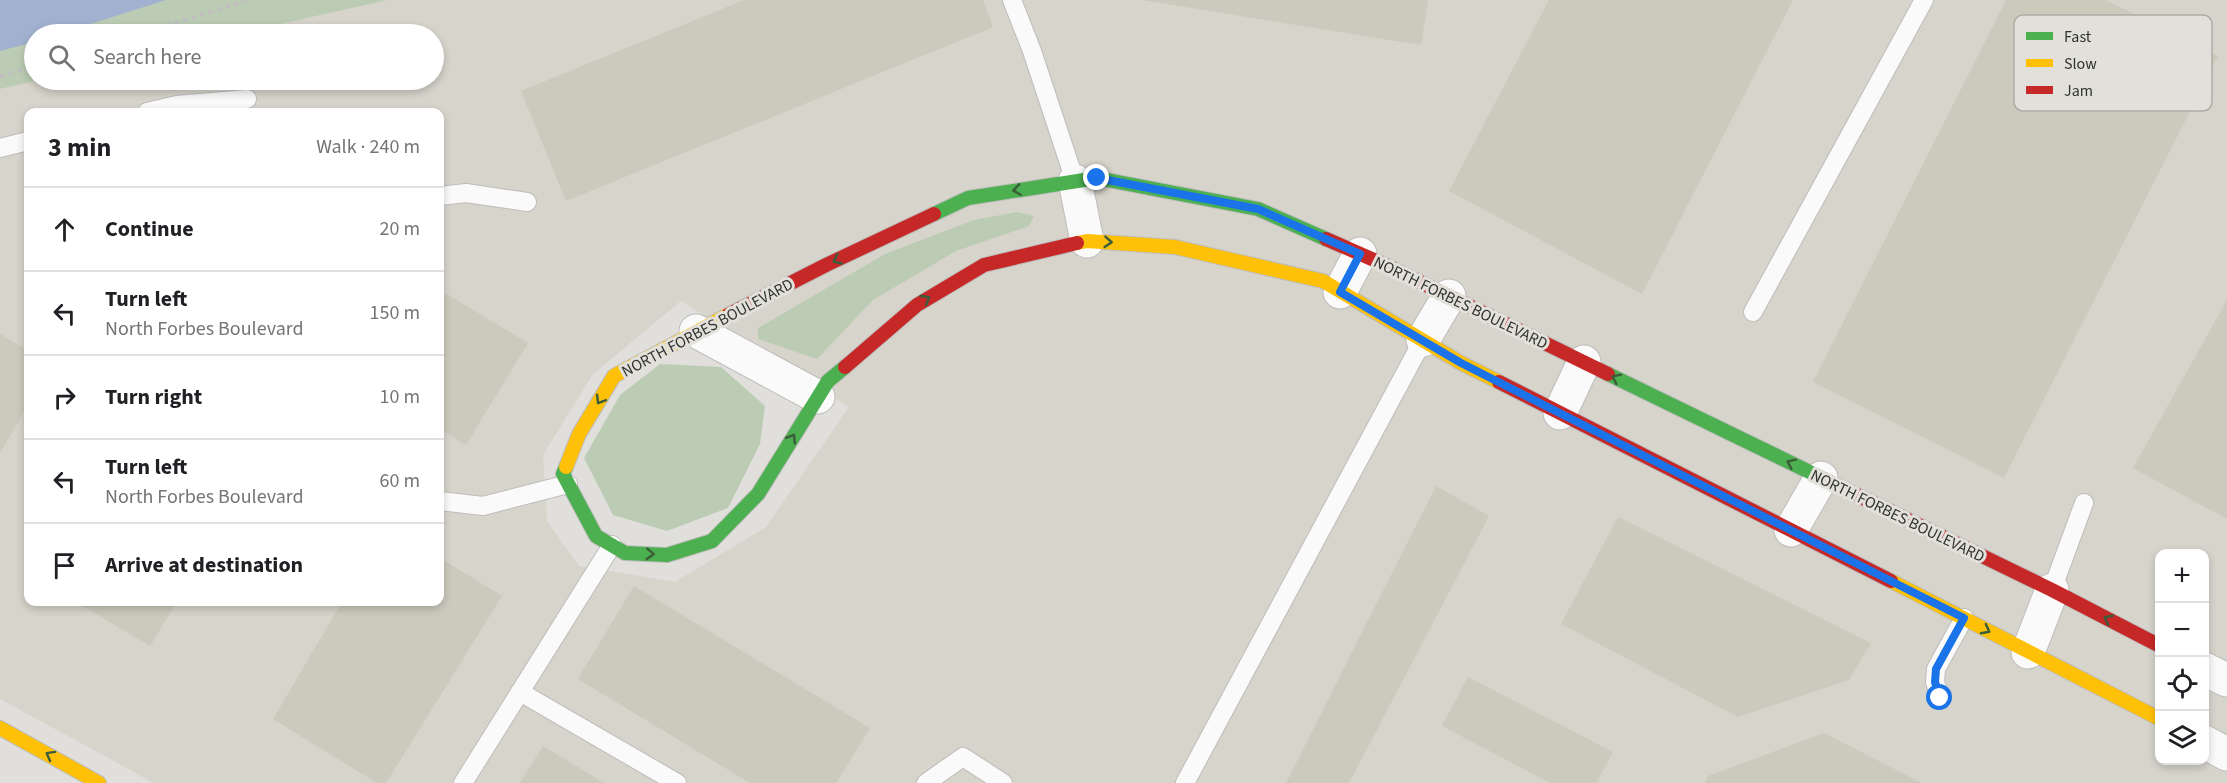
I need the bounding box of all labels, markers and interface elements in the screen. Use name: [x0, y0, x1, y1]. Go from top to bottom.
legend: [2014, 15, 2212, 111]
search box: [24, 24, 444, 90]
text: Fast: [2064, 26, 2092, 48]
icon: search: [45, 41, 78, 74]
text: Search here: [93, 41, 201, 73]
text: Slow: [2064, 53, 2097, 75]
text: Jam: [2064, 80, 2093, 102]
text: 3 min: [48, 129, 111, 166]
text: Walk · 240 m: [316, 133, 420, 161]
route end: [1083, 164, 1109, 190]
one-way arrow: [1013, 184, 1022, 196]
icon: ahead: [48, 213, 81, 246]
text: Continue: [105, 213, 194, 245]
text: 20 m: [380, 215, 420, 243]
one-way arrow: [1104, 236, 1113, 249]
street label: NORTH FORBES BOULEVARD: [1370, 251, 1552, 355]
one-way arrow: [832, 252, 843, 264]
street label: NORTH FORBES BOULEVARD: [618, 273, 797, 383]
text: Turn left: [105, 283, 187, 315]
one-way arrow: [920, 295, 930, 307]
icon: left: [48, 297, 81, 330]
text: 150 m: [370, 299, 420, 327]
text: North Forbes Boulevard: [105, 315, 304, 343]
one-way arrow: [1612, 373, 1623, 385]
icon: right: [48, 381, 81, 414]
text: Turn right: [105, 381, 202, 413]
text: 10 m: [380, 383, 420, 411]
one-way arrow: [595, 394, 607, 404]
one-way arrow: [785, 434, 797, 444]
text: Turn left: [105, 451, 187, 483]
one-way arrow: [1787, 459, 1798, 471]
street label: NORTH FORBES BOULEVARD: [1807, 464, 1989, 568]
icon: left: [48, 465, 81, 498]
text: 60 m: [380, 467, 420, 495]
text: North Forbes Boulevard: [105, 483, 304, 511]
one-way arrow: [646, 547, 655, 560]
icon: arrive: [48, 549, 81, 582]
text: Arrive at destination: [105, 549, 303, 581]
map controls: [2155, 549, 2209, 765]
button: +: [2155, 549, 2209, 603]
button: −: [2155, 603, 2209, 657]
one-way arrow: [2103, 615, 2114, 626]
one-way arrow: [1980, 623, 1991, 634]
button: locate: [2155, 657, 2209, 711]
route start: [1926, 684, 1952, 710]
button: layers: [2155, 711, 2209, 765]
one-way arrow: [45, 751, 56, 762]

